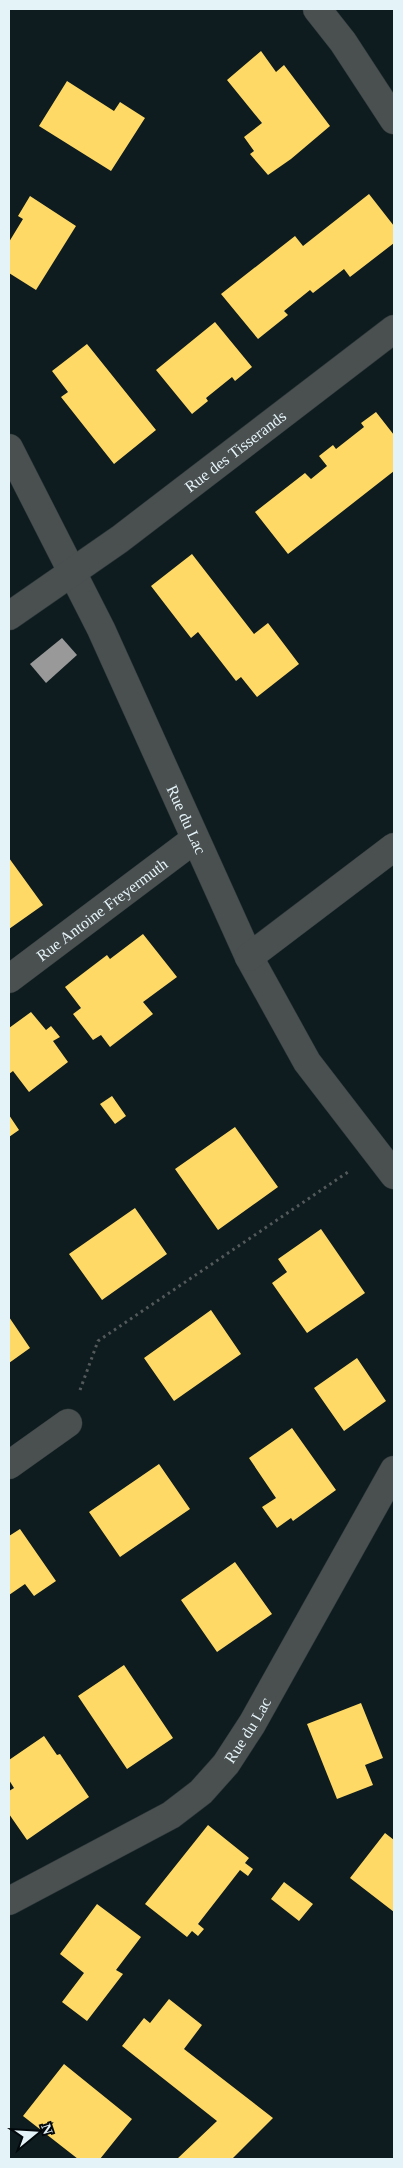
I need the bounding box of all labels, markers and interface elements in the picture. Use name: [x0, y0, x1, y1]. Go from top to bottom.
street label: Rue des Tisserands: [181, 407, 289, 495]
street label: Rue du Lac: [164, 782, 210, 857]
street label: Rue Antoine Freyermuth: [33, 855, 170, 964]
street label: Rue du Lac: [221, 1694, 274, 1766]
north arrow: [10, 2108, 60, 2158]
text: N: [38, 2122, 56, 2136]

